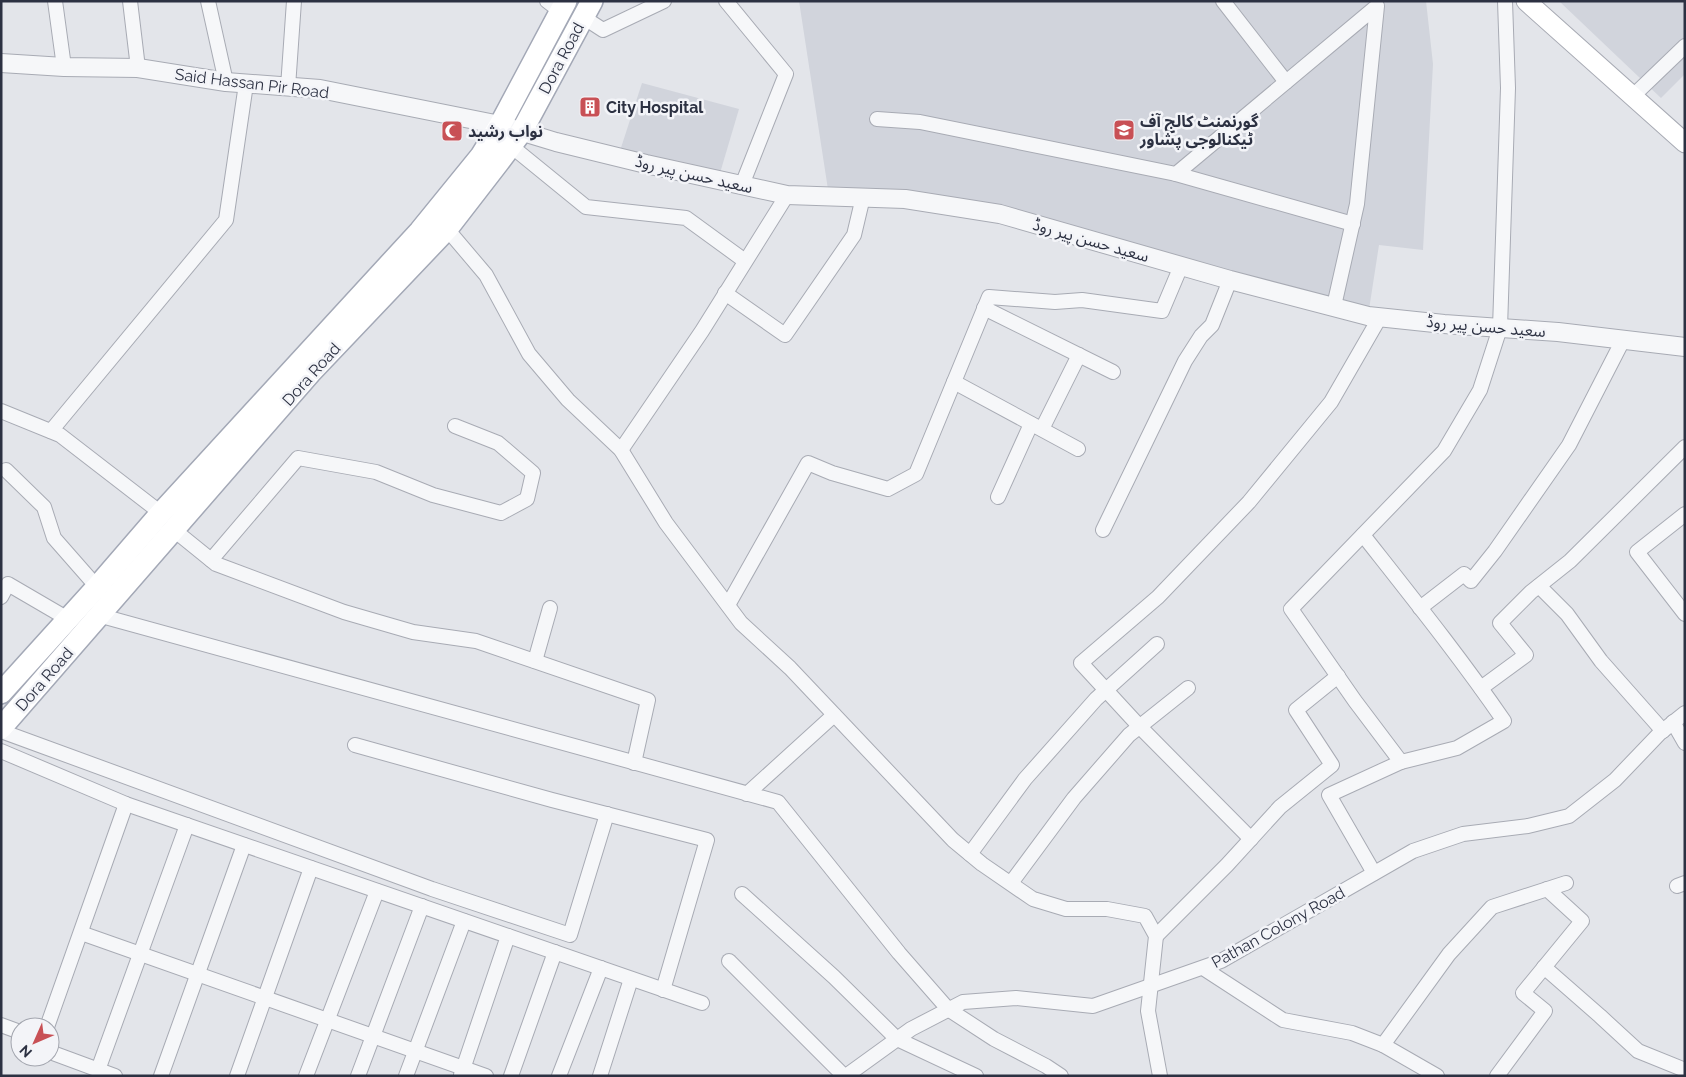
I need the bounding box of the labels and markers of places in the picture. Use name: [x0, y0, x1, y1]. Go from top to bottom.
building icon: City Hospital: [578, 95, 602, 119]
place label: City Hospital: [606, 98, 704, 117]
place label: گورنمنٹ کالج آف ٹیکنالوجی پشاور: [1139, 112, 1259, 150]
school or university icon: گورنمنٹ کالج آف ٹیکنالوجی پشاور: [1112, 118, 1136, 142]
mosque icon: نواب رشید: [440, 119, 464, 143]
place label: نواب رشید: [468, 122, 543, 141]

